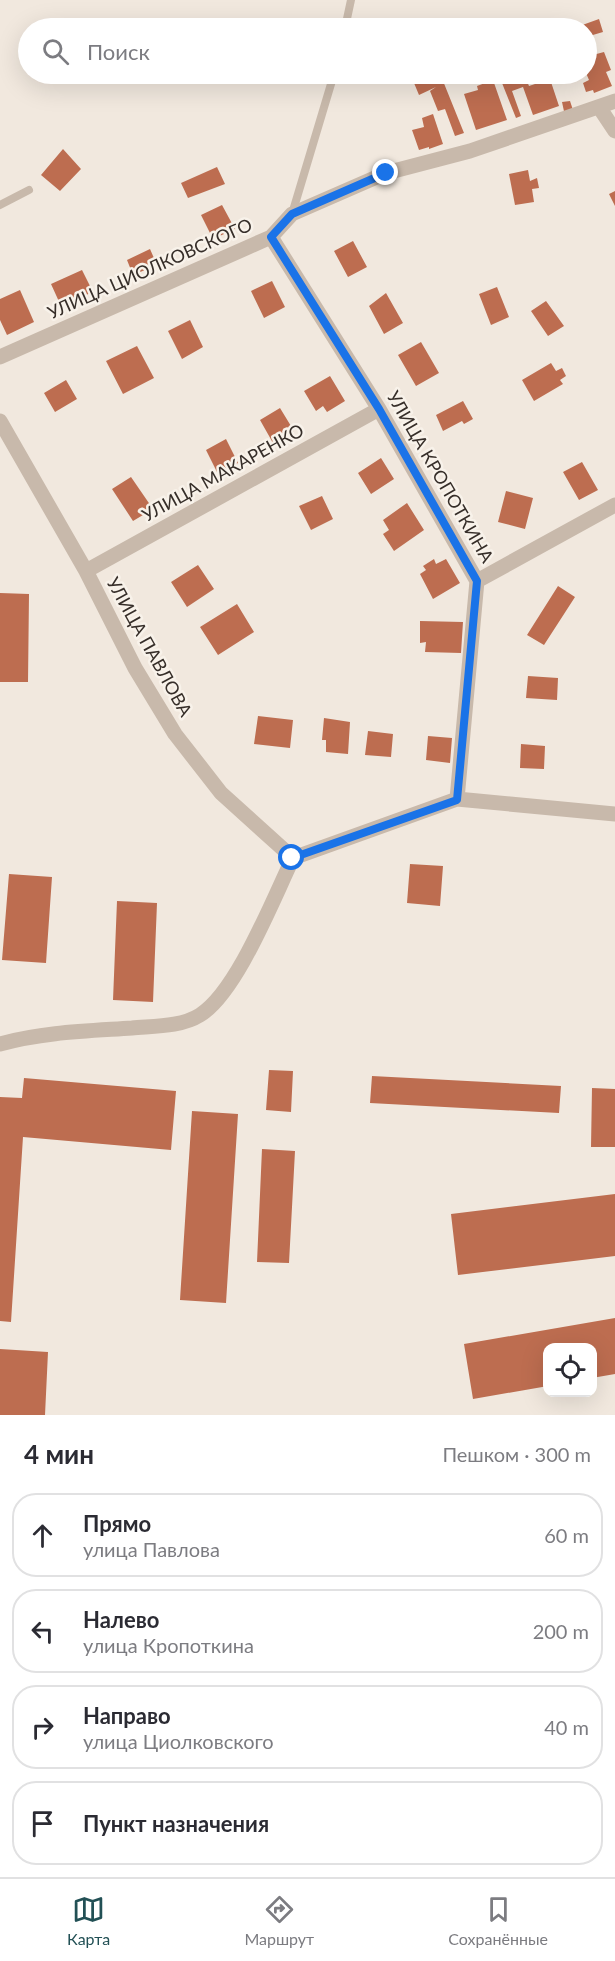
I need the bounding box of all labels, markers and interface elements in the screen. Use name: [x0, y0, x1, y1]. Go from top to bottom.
search box: [18, 18, 597, 84]
icon: search: [39, 35, 72, 68]
text: Поиск: [87, 38, 150, 65]
route end: [372, 159, 398, 185]
street label: УЛИЦА ЦИОЛКОВСКОГО: [44, 213, 255, 323]
street label: УЛИЦА КРОПОТКИНА: [383, 387, 499, 567]
street label: УЛИЦА МАКАРЕНКО: [138, 418, 307, 526]
street label: УЛИЦА ПАВЛОВА: [102, 573, 198, 721]
route start: [278, 844, 304, 870]
map controls: [543, 1343, 597, 1397]
button: locate: [543, 1343, 597, 1397]
text: 4 мин: [24, 1438, 94, 1470]
text: Пешком · 300 m: [442, 1442, 591, 1466]
text: Прямо: [83, 1510, 151, 1537]
icon: ahead: [26, 1519, 59, 1552]
text: 60 m: [544, 1523, 589, 1547]
text: улица Павлова: [83, 1537, 220, 1561]
text: Налево: [83, 1606, 159, 1633]
icon: left: [26, 1615, 59, 1648]
text: 200 m: [533, 1619, 589, 1643]
text: улица Кропоткина: [83, 1633, 254, 1657]
text: Направо: [83, 1702, 171, 1729]
icon: right: [26, 1711, 59, 1744]
text: 40 m: [544, 1715, 589, 1739]
text: улица Циолковского: [83, 1729, 274, 1753]
icon: arrive: [26, 1807, 59, 1840]
text: Пункт назначения: [83, 1810, 269, 1837]
tab: Карта: [67, 1893, 110, 1948]
tab: Маршрут: [244, 1893, 314, 1948]
tab: Сохранённые: [448, 1893, 548, 1948]

